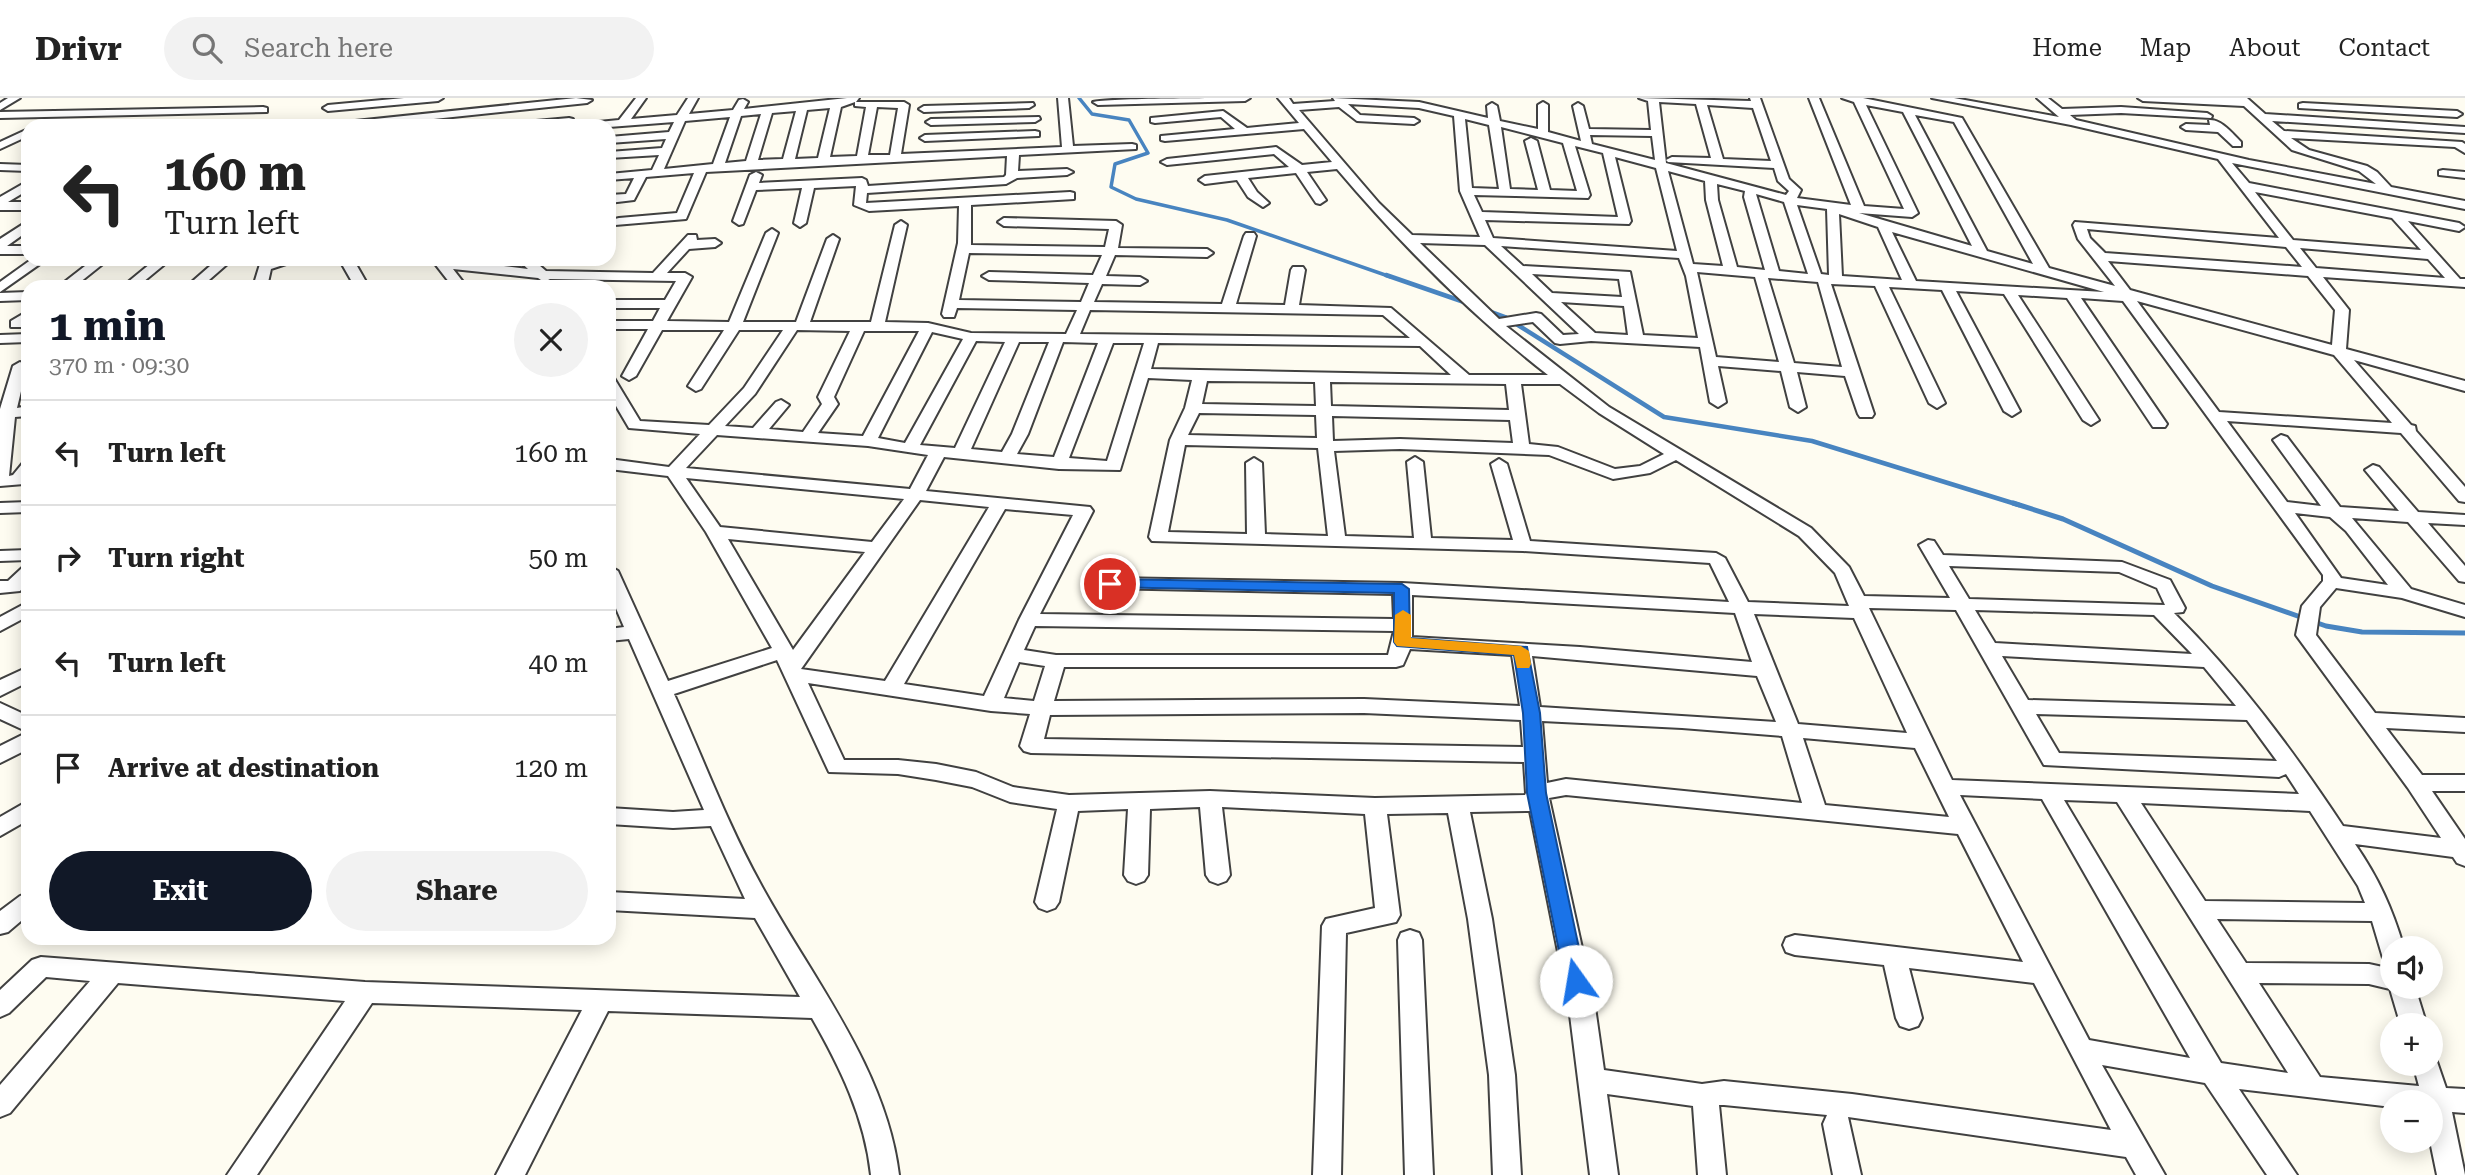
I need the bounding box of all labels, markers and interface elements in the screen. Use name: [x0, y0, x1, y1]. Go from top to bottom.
search box: [164, 17, 654, 80]
text: Drivr: [35, 29, 122, 68]
icon: search: [188, 29, 226, 67]
text: Search here: [244, 33, 393, 63]
text: Home: [2032, 34, 2102, 62]
text: Map: [2140, 34, 2191, 62]
text: About: [2229, 34, 2300, 62]
text: Contact: [2338, 34, 2430, 62]
text: 160 m: [164, 145, 306, 202]
icon: left: [49, 147, 140, 238]
text: Turn left: [164, 204, 299, 242]
text: 1 min: [49, 301, 166, 350]
button: close: [514, 303, 588, 377]
text: 370 m · 09:30: [49, 352, 189, 379]
icon: left: [49, 434, 87, 472]
text: Turn left: [108, 438, 226, 468]
text: 160 m: [514, 438, 588, 468]
icon: right: [49, 539, 87, 577]
text: Turn right: [108, 543, 244, 573]
text: 50 m: [529, 543, 588, 573]
pin: [1080, 554, 1140, 614]
icon: arrive: [1091, 565, 1129, 603]
icon: left: [49, 644, 87, 682]
text: Turn left: [108, 648, 226, 678]
text: 40 m: [529, 648, 588, 678]
icon: arrive: [49, 749, 87, 787]
text: Arrive at destination: [108, 753, 379, 783]
text: 120 m: [514, 753, 588, 783]
button: Exit: [49, 851, 312, 931]
button: Share: [326, 851, 588, 931]
map controls: [2380, 936, 2443, 1153]
button: sound: [2380, 936, 2443, 999]
position arrow: [1539, 944, 1613, 1018]
button: +: [2380, 1013, 2443, 1076]
button: −: [2380, 1090, 2443, 1153]

